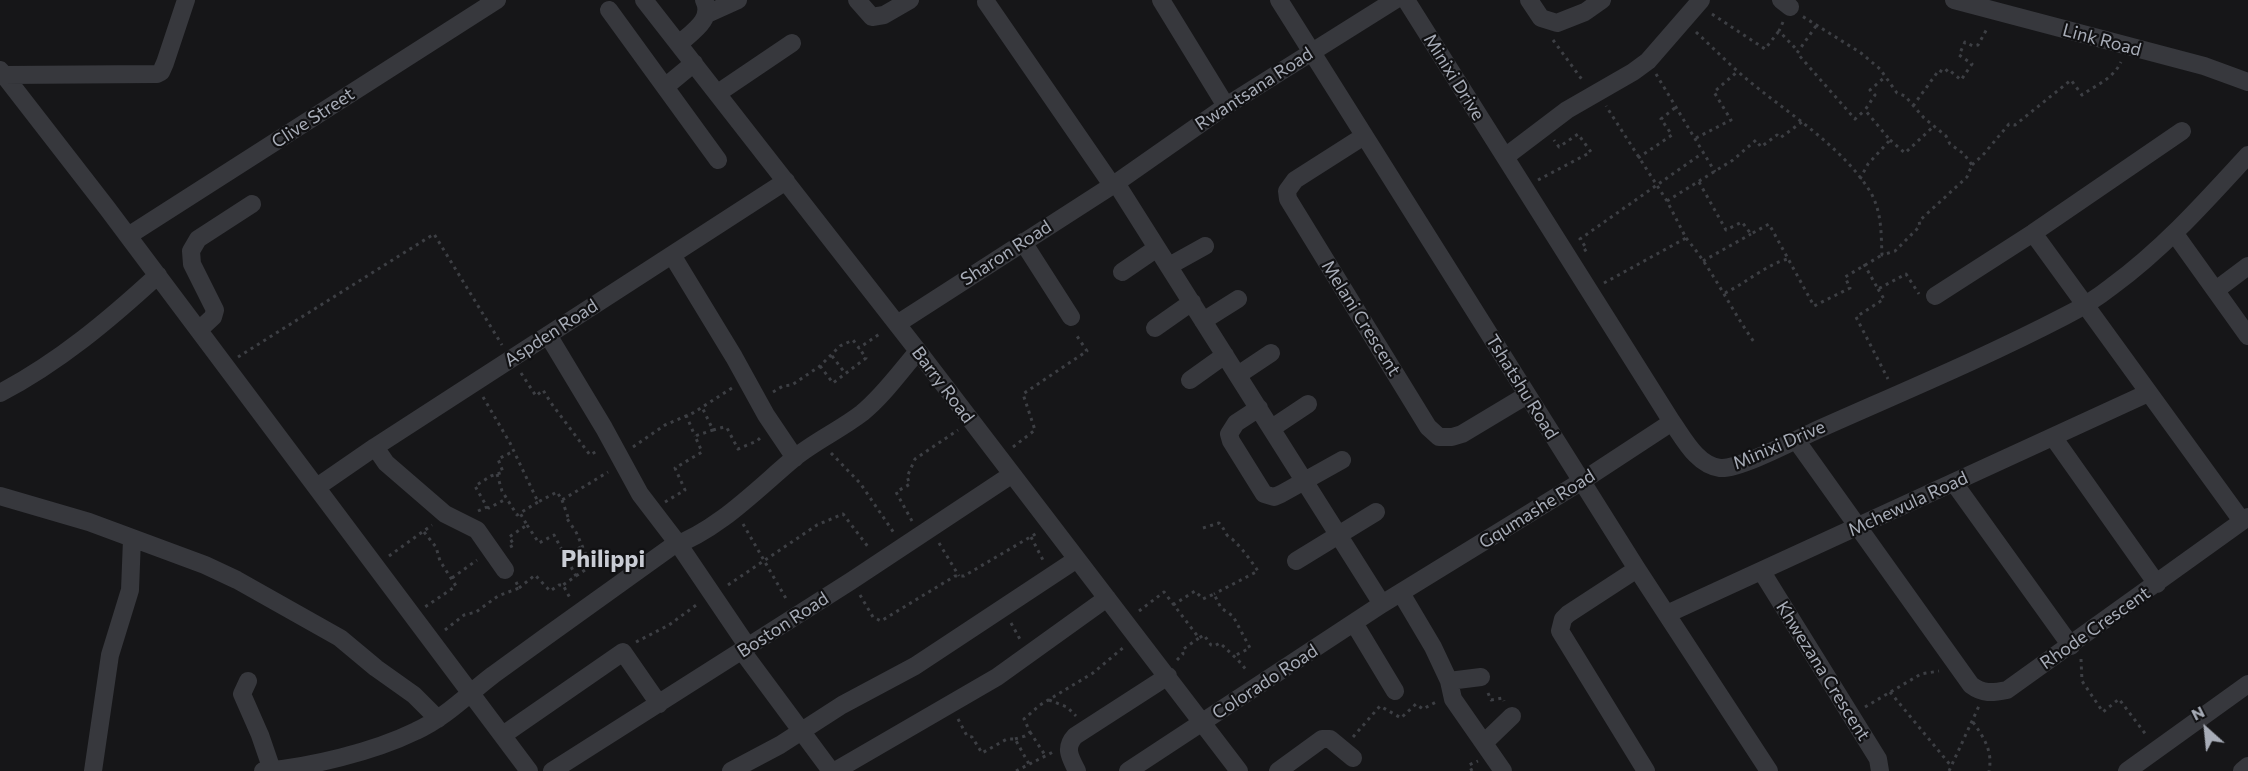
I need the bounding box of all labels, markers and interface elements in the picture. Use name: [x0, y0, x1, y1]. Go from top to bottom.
street label: Link Road: [2060, 19, 2144, 61]
street label: Minixi Drive: [1419, 30, 1489, 124]
street label: Rwantsana Road: [1191, 43, 1317, 135]
street label: Clive Street: [268, 83, 358, 153]
street label: Sharon Road: [957, 216, 1055, 290]
street label: Melani Crescent: [1317, 256, 1405, 380]
street label: Aspden Road: [500, 295, 602, 371]
street label: Tshatshu Road: [1481, 331, 1563, 443]
street label: Barry Road: [907, 342, 979, 428]
street label: Minixi Drive: [1730, 416, 1828, 474]
street label: Gqumashe Road: [1475, 465, 1599, 553]
street label: Mchewula Road: [1845, 467, 1971, 541]
district label: Philippi: [561, 545, 645, 573]
street label: Rhode Crescent: [2036, 582, 2154, 674]
street label: Boston Road: [733, 588, 833, 662]
street label: Khwezana Crescent: [1771, 597, 1875, 745]
street label: Colorado Road: [1208, 640, 1322, 724]
north arrow: [2176, 699, 2236, 759]
text: N: [2188, 701, 2207, 724]

